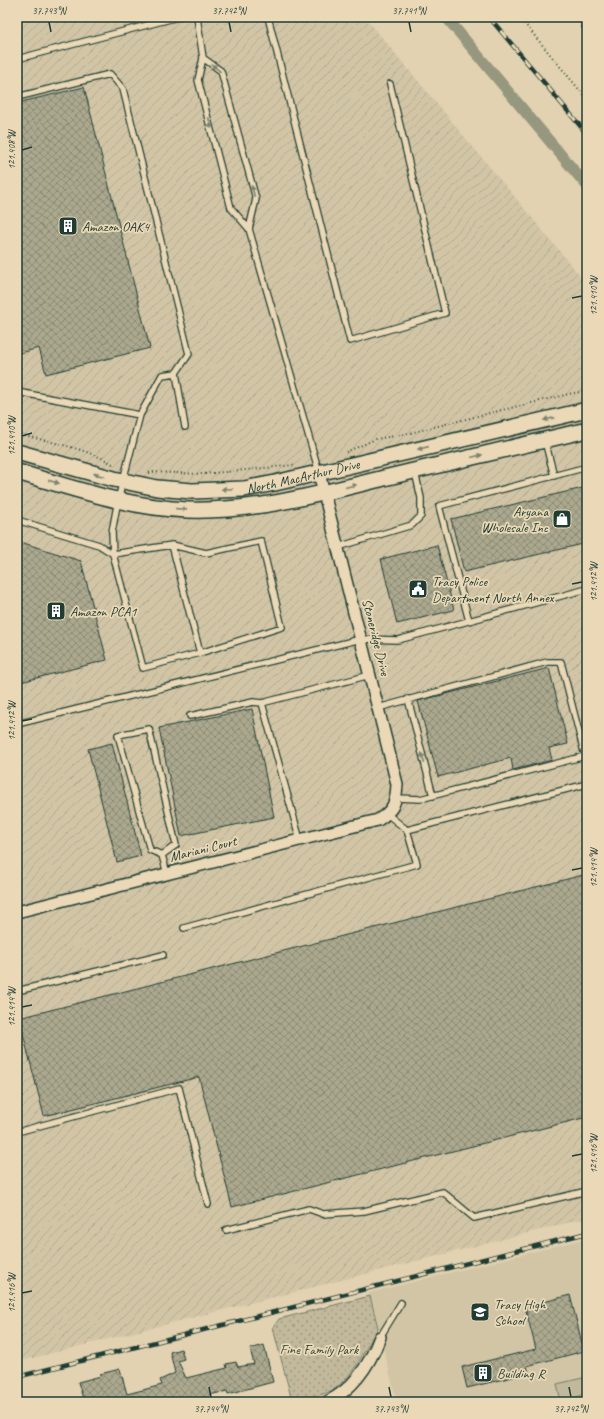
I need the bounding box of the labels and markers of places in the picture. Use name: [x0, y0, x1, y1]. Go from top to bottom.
building icon: Amazon OAK4: [57, 215, 79, 237]
place label: Amazon OAK4: [82, 218, 151, 235]
place label: Aryana Wholesale Inc: [481, 503, 549, 536]
shop icon: Aryana Wholesale Inc: [551, 508, 573, 530]
place label: Tracy Police Department North Annex: [432, 573, 555, 606]
public building icon: Tracy Police Department North Annex: [407, 578, 429, 600]
building icon: Amazon PCA1: [45, 600, 67, 622]
place label: Amazon PCA1: [70, 603, 137, 620]
place label: Tracy High School: [494, 1296, 546, 1329]
school or university icon: Tracy High School: [469, 1301, 491, 1323]
building icon: Building R: [472, 1362, 494, 1384]
place label: Building R: [497, 1365, 546, 1382]

